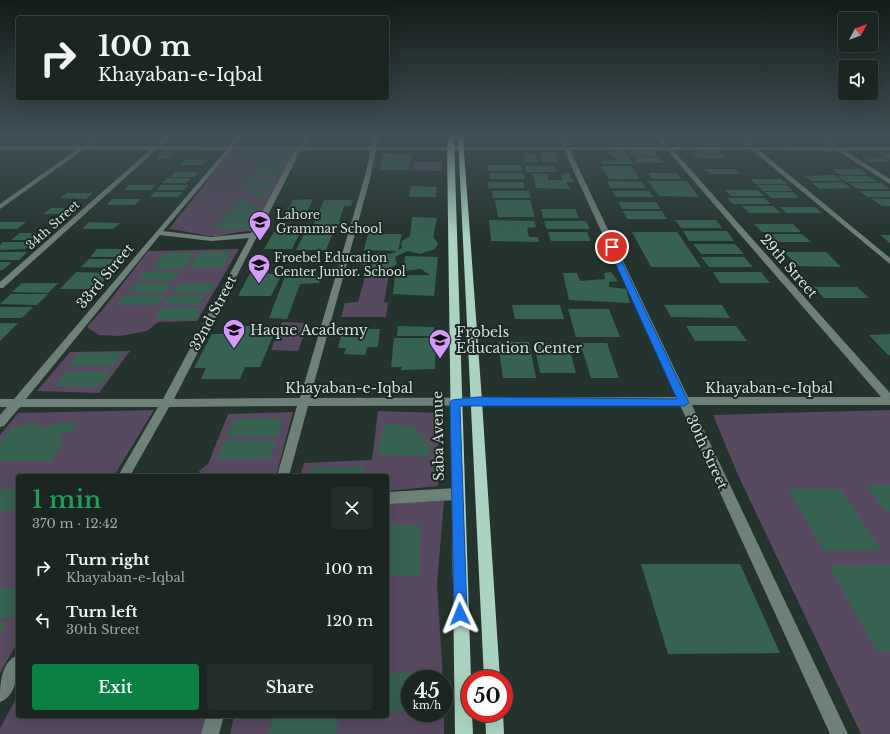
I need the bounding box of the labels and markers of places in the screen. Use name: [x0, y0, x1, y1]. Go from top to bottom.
place label: Lahore Grammar School: [276, 207, 382, 236]
school or university icon: Lahore Grammar School: [247, 209, 273, 242]
pin: [595, 230, 629, 264]
place label: Froebel Education Center Junior. School: [274, 250, 406, 279]
school or university icon: Froebel Education Center Junior. School: [246, 252, 272, 285]
school or university icon: Haque Academy: [221, 317, 247, 350]
place label: Haque Academy: [250, 321, 368, 339]
place label: Frobels Education Center: [456, 323, 582, 357]
school or university icon: Frobels Education Center: [427, 327, 453, 360]

